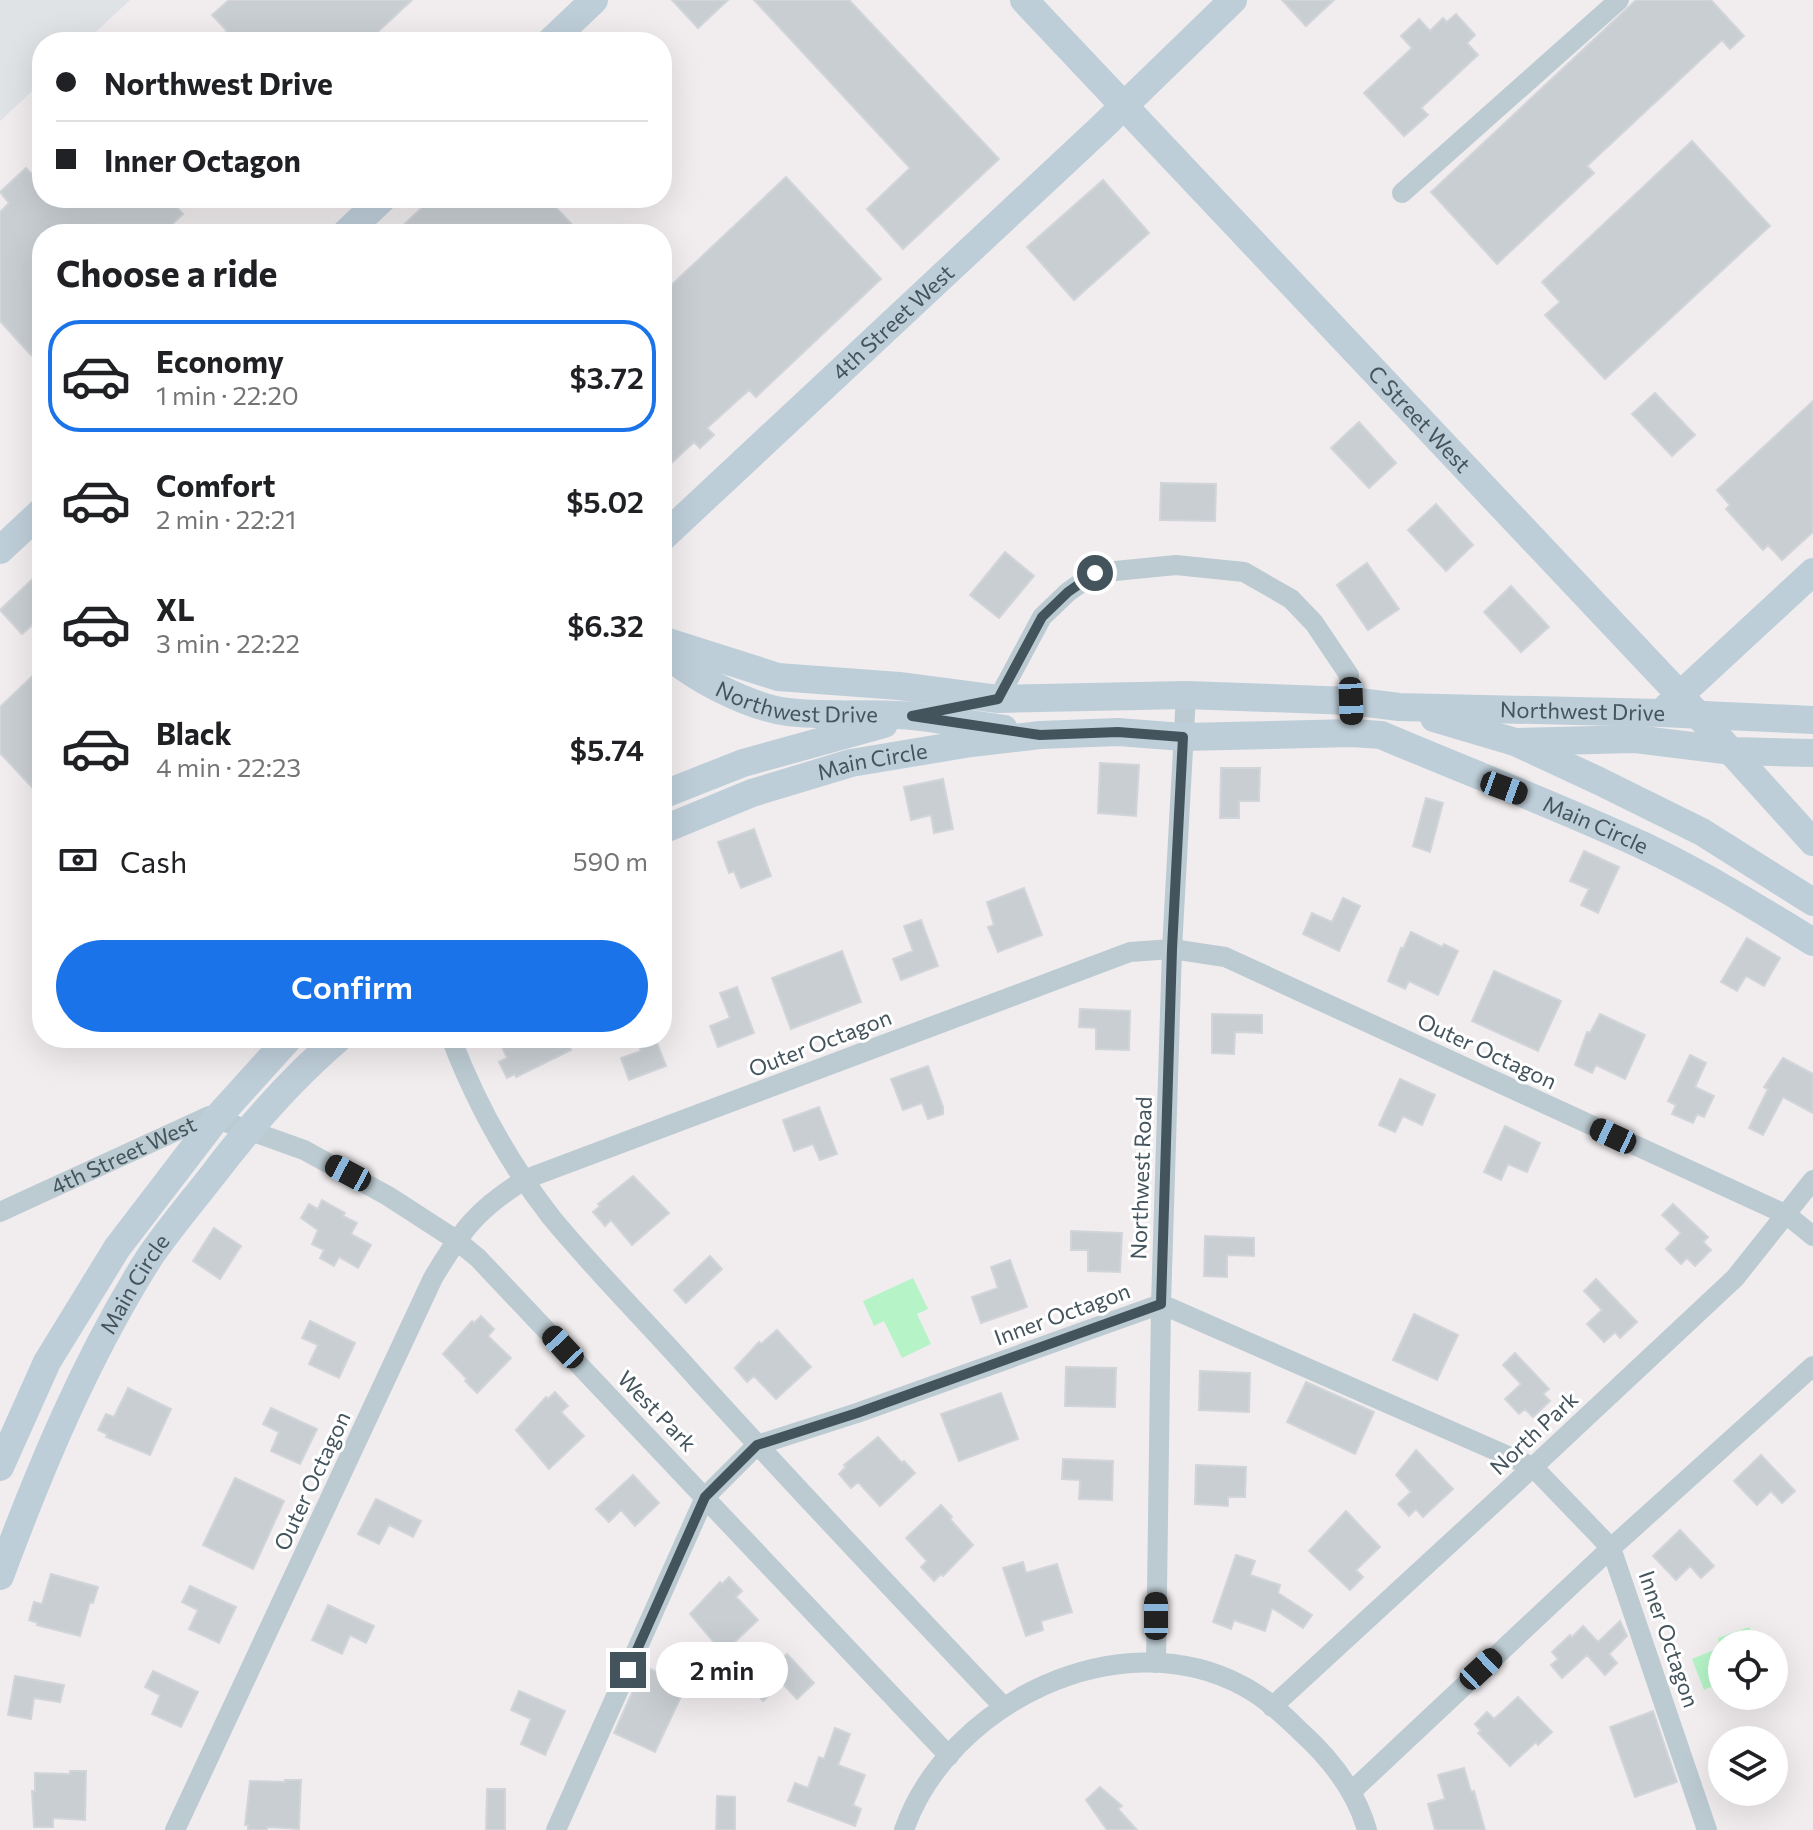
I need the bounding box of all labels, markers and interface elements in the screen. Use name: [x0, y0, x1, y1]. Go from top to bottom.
text: Northwest Drive: [104, 64, 333, 101]
text: Inner Octagon: [104, 141, 301, 178]
text: Choose a ride: [56, 250, 277, 294]
street label: 4th Street West: [826, 258, 959, 385]
icon: car: [60, 340, 132, 412]
text: Economy: [156, 342, 284, 379]
text: $3.72: [569, 358, 644, 395]
street label: C Street West: [1363, 359, 1477, 478]
text: 1 min · 22:20: [156, 379, 299, 410]
icon: car: [60, 464, 132, 536]
text: Comfort: [156, 466, 275, 503]
text: $5.02: [566, 482, 644, 519]
text: 2 min · 22:21: [156, 503, 296, 534]
route start: [1077, 555, 1113, 591]
icon: car: [60, 588, 132, 660]
text: XL: [156, 590, 195, 627]
text: $6.32: [567, 606, 644, 643]
text: 3 min · 22:22: [156, 627, 300, 658]
street label: Northwest Drive: [712, 675, 878, 727]
car: [1338, 677, 1364, 725]
street label: Northwest Drive: [1500, 695, 1665, 726]
icon: car: [60, 712, 132, 784]
text: Black: [156, 714, 232, 751]
text: $5.74: [570, 730, 644, 767]
street label: Main Circle: [814, 736, 929, 786]
text: 4 min · 22:23: [156, 751, 301, 782]
car: [1477, 769, 1531, 807]
street label: Main Circle: [1539, 789, 1653, 859]
icon: cash: [56, 838, 100, 882]
text: Cash: [120, 842, 187, 879]
text: 590 m: [573, 845, 648, 876]
button: Confirm: [56, 940, 648, 1032]
street label: Outer Octagon: [745, 1003, 895, 1082]
street label: Outer Octagon: [1413, 1006, 1561, 1095]
street label: Northwest Road: [1124, 1096, 1157, 1260]
street label: 4th Street West: [46, 1110, 200, 1200]
car: [1586, 1115, 1640, 1157]
car: [321, 1151, 375, 1195]
street label: Main Circle: [94, 1228, 175, 1338]
street label: Inner Octagon: [990, 1276, 1134, 1351]
car: [538, 1321, 588, 1373]
street label: West Park: [612, 1365, 702, 1457]
street label: North Park: [1484, 1385, 1583, 1480]
street label: Outer Octagon: [267, 1407, 356, 1555]
street label: Inner Octagon: [1633, 1567, 1705, 1711]
car: [1144, 1592, 1168, 1640]
map controls: [1708, 1630, 1788, 1806]
button: locate: [1708, 1630, 1788, 1710]
callout: 2 min: [656, 1642, 788, 1698]
car: [1455, 1644, 1507, 1694]
route end: [610, 1652, 646, 1688]
text: 2 min: [690, 1654, 754, 1685]
button: layers: [1708, 1726, 1788, 1806]

